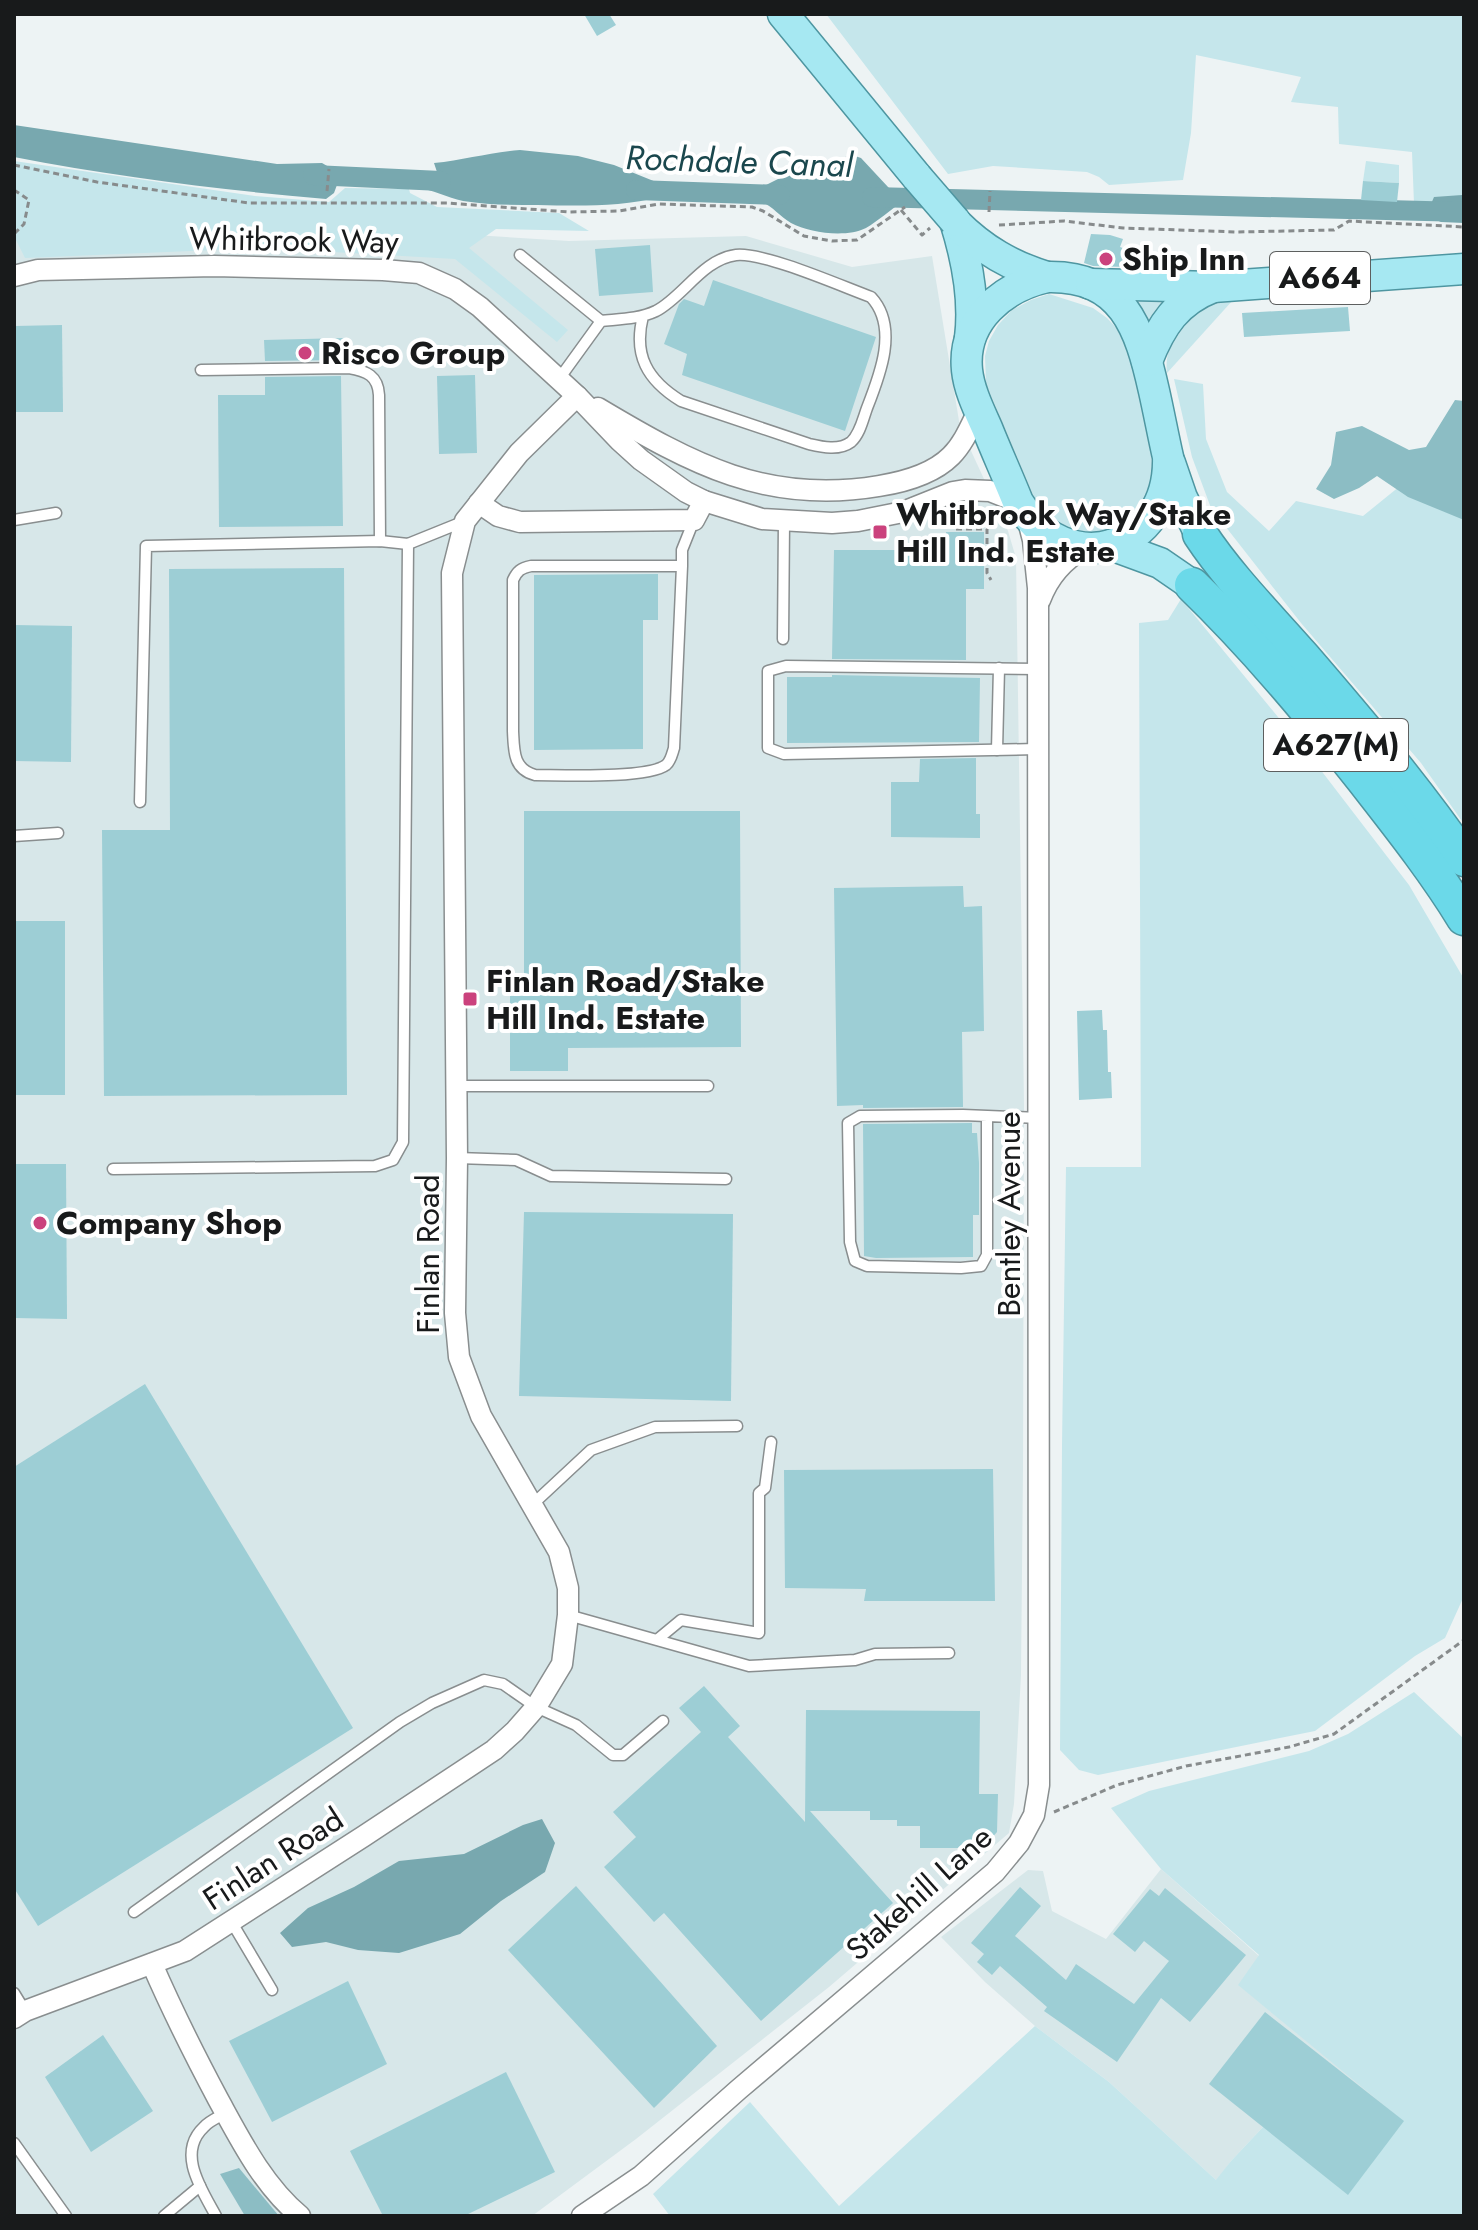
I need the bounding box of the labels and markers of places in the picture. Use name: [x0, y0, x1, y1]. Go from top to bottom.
place label: Ship Inn: [1122, 236, 1245, 282]
marker: Ship Inn: [1097, 250, 1115, 268]
place label: Risco Group: [321, 330, 505, 376]
marker: Risco Group: [296, 344, 314, 362]
place label: Whitbrook Way/Stake Hill Ind. Estate: [896, 491, 1231, 574]
marker: Whitbrook Way/Stake Hill Ind. Estate: [871, 523, 889, 541]
place label: Finlan Road/Stake Hill Ind. Estate: [486, 958, 765, 1041]
marker: Finlan Road/Stake Hill Ind. Estate: [461, 990, 479, 1008]
place label: Company Shop: [56, 1200, 282, 1246]
marker: Company Shop: [31, 1214, 49, 1232]

